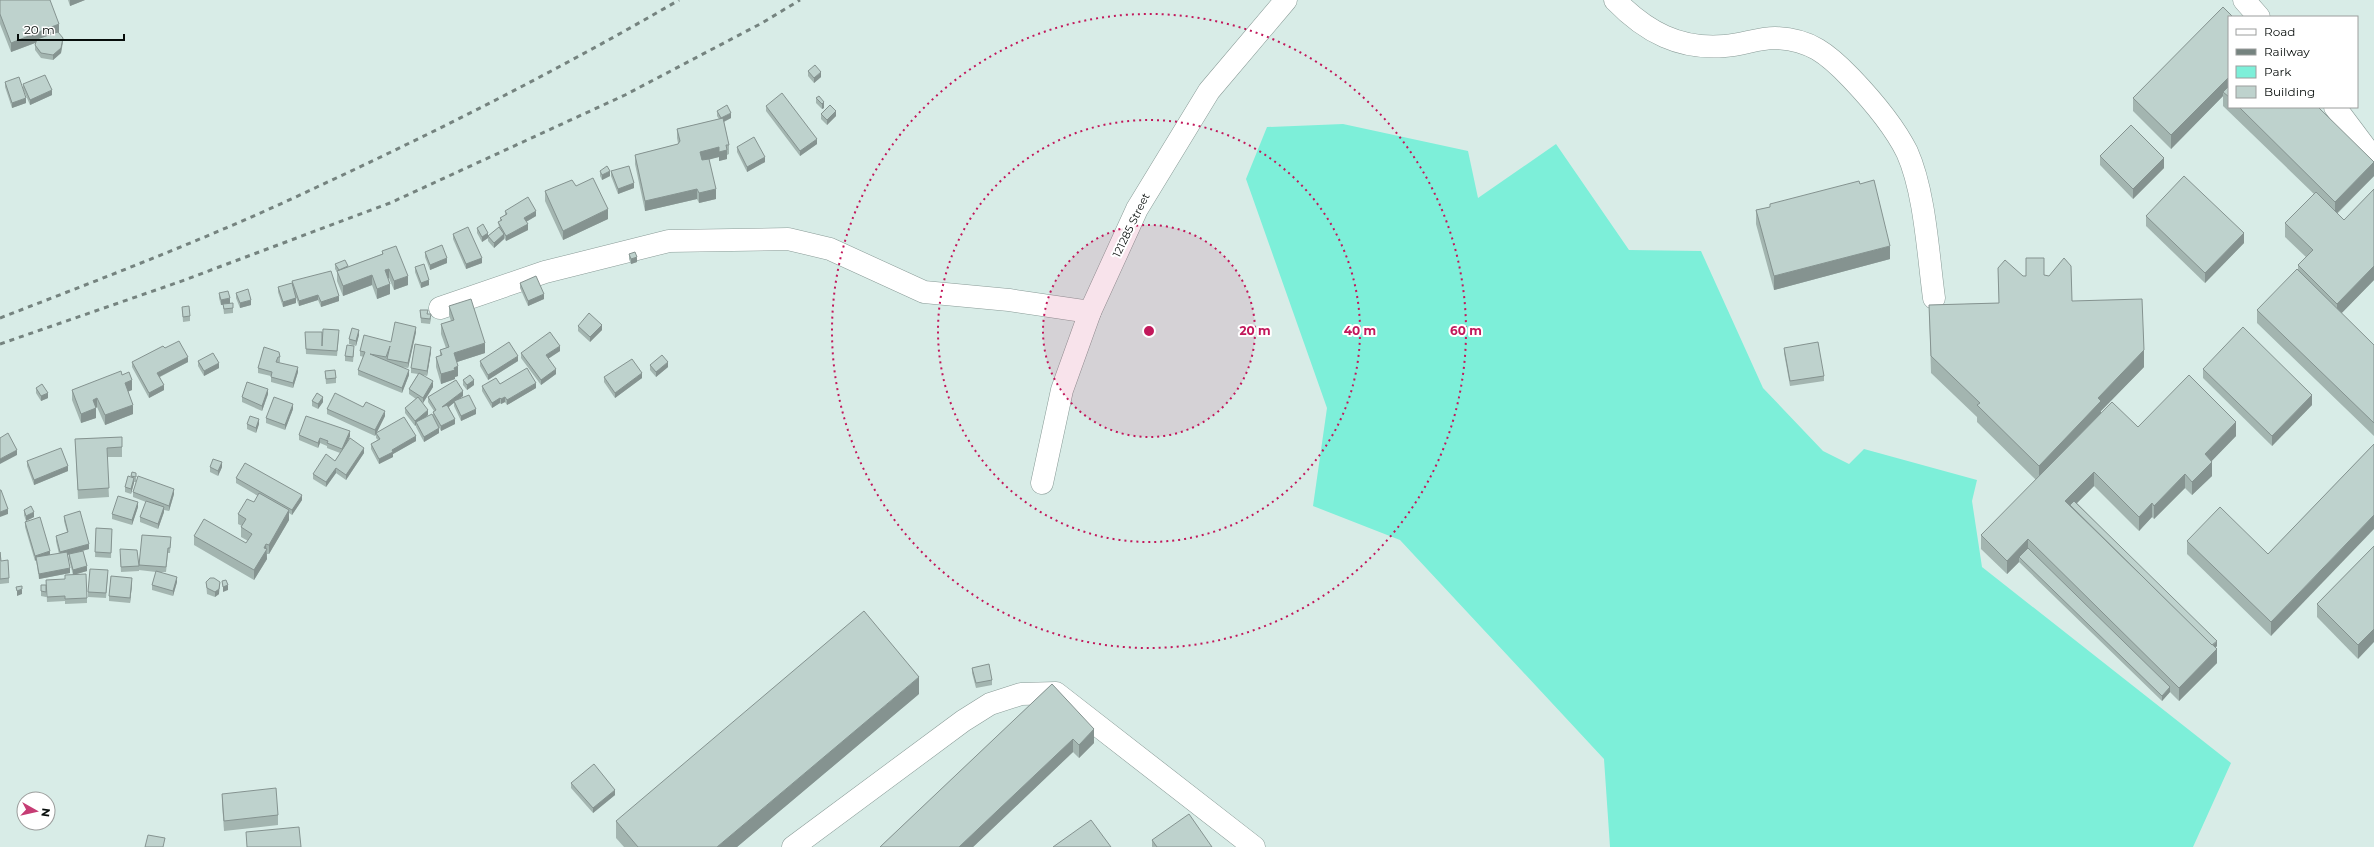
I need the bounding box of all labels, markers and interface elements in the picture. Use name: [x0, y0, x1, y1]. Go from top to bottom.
scale bar: [18, 16, 124, 42]
legend: [2228, 16, 2358, 108]
text: 20 m: [24, 22, 55, 37]
text: Road: [2264, 24, 2295, 39]
text: Railway: [2264, 44, 2310, 59]
text: Park: [2264, 64, 2292, 79]
text: Building: [2264, 84, 2315, 99]
street label: 121285 Street: [1109, 190, 1153, 259]
text: 20 m: [1239, 323, 1271, 338]
text: 40 m: [1344, 323, 1376, 338]
text: 60 m: [1450, 323, 1482, 338]
centre of rings: [1142, 324, 1156, 338]
north arrow: [16, 791, 56, 831]
text: N: [38, 807, 53, 818]

